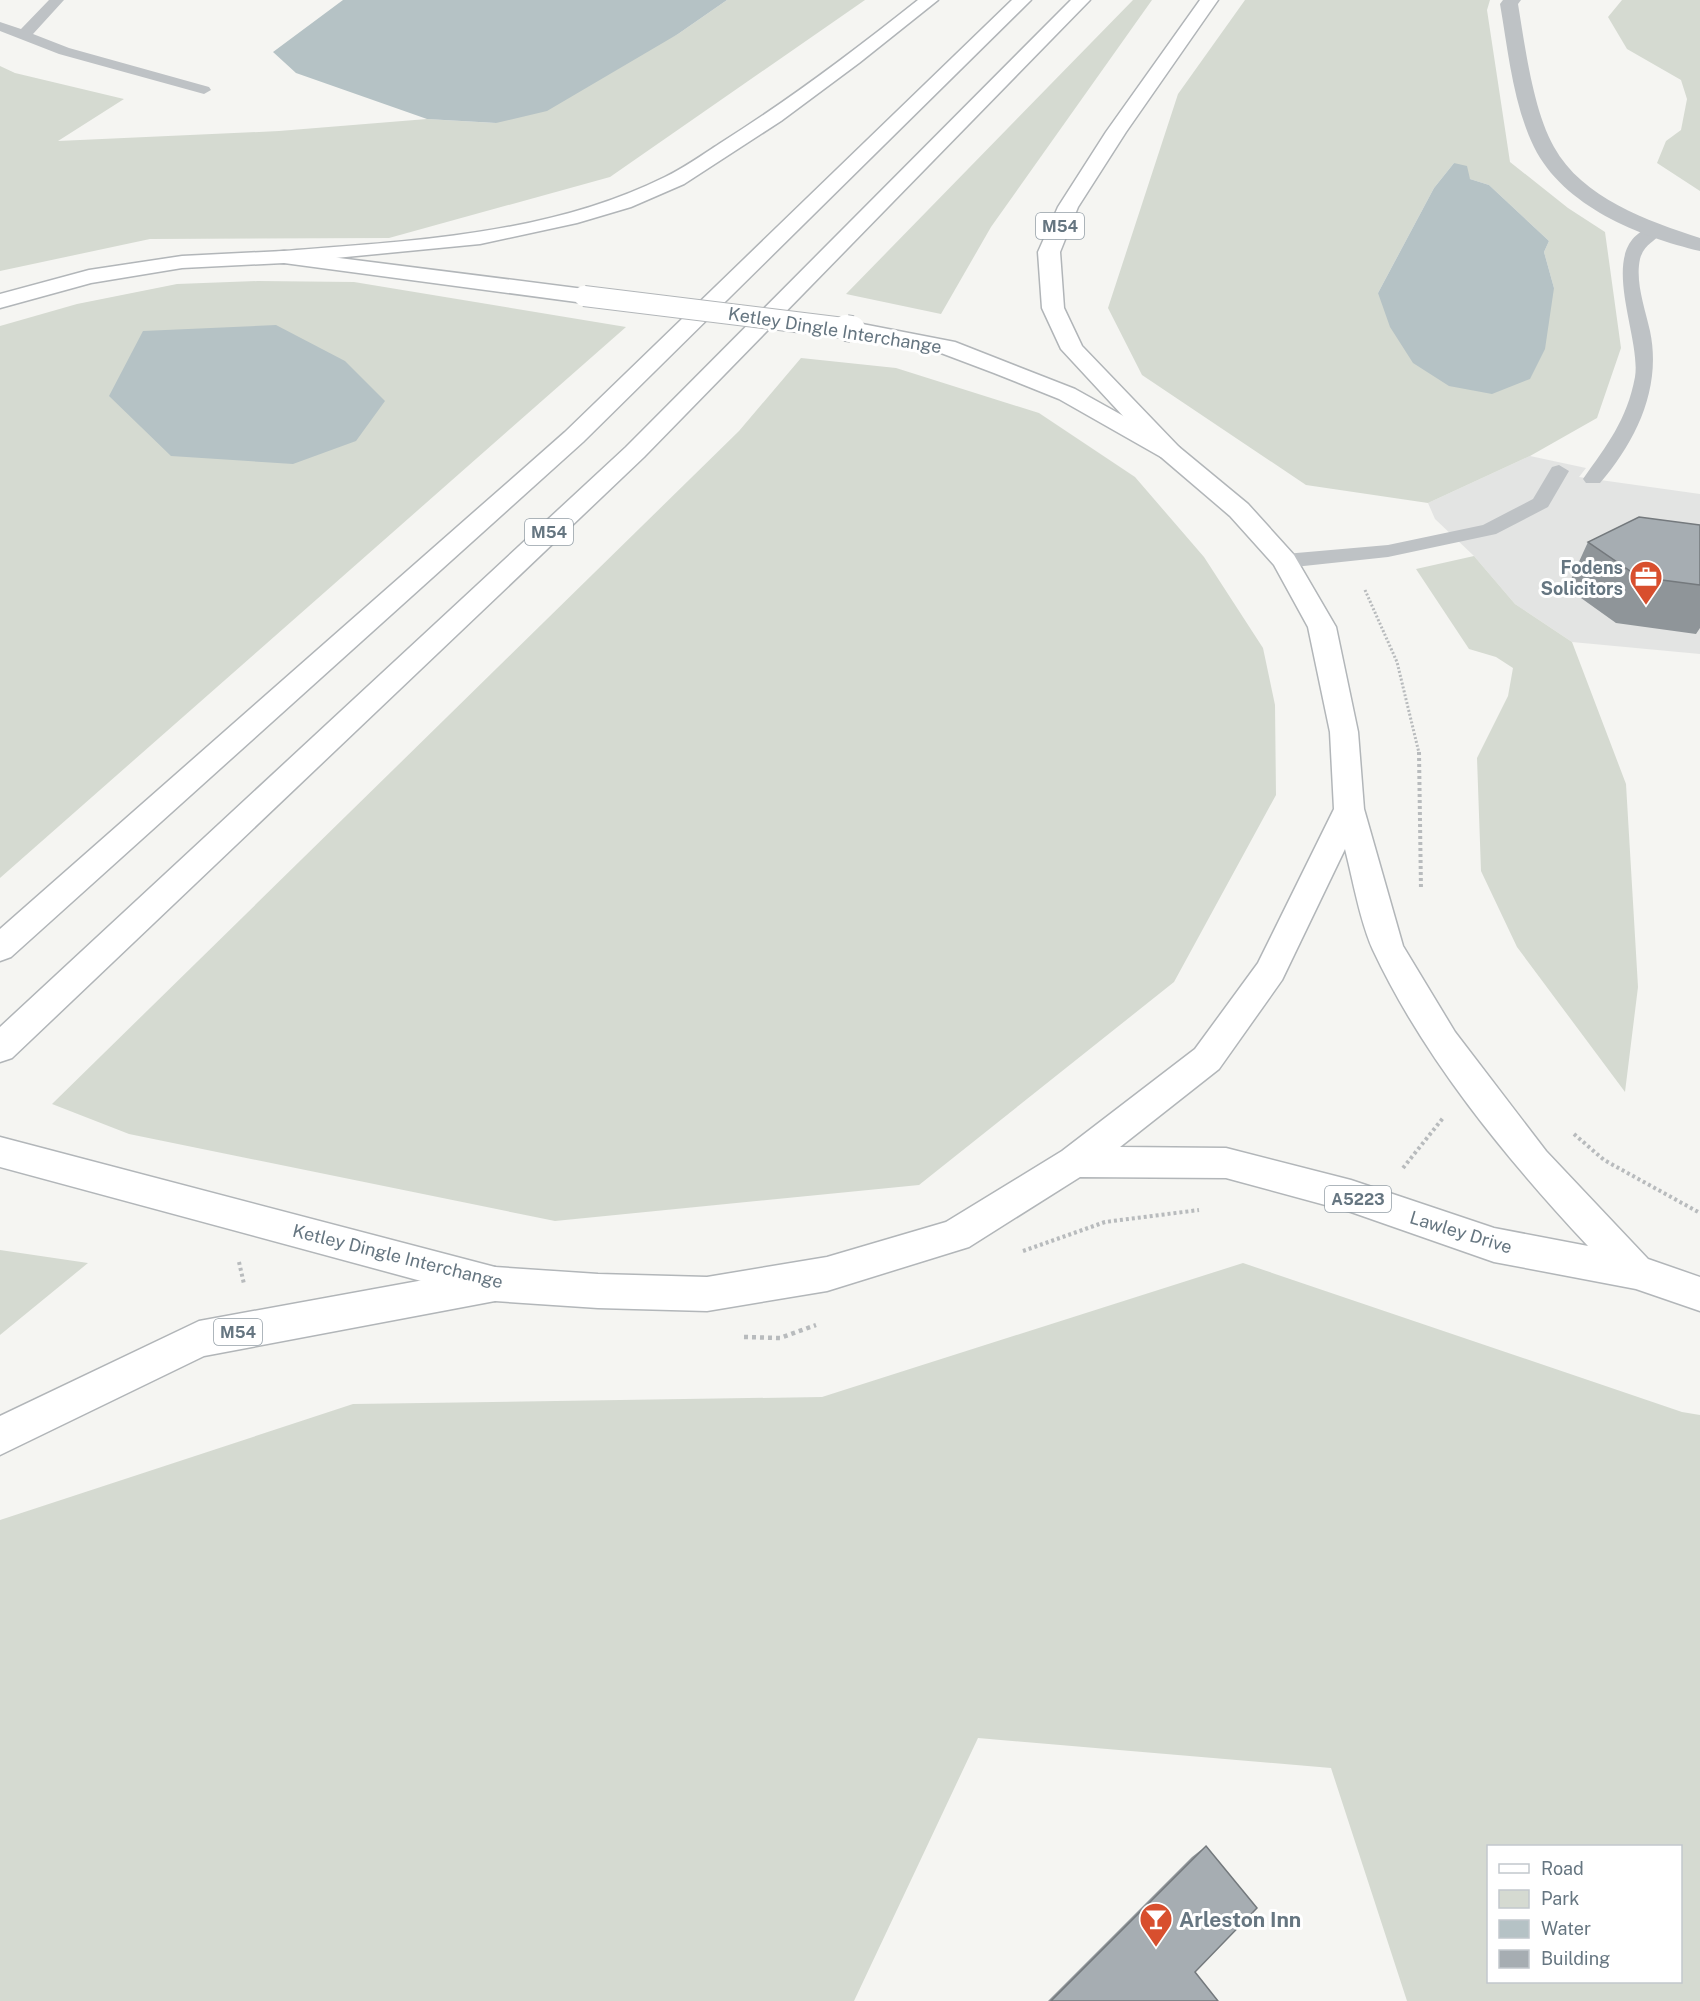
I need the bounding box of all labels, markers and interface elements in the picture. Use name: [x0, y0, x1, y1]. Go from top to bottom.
road number: M54: [1036, 213, 1084, 239]
street label: Ketley Dingle Interchange: [727, 303, 943, 357]
road number: M54: [525, 519, 573, 545]
place label: Fodens Solicitors: [1541, 557, 1623, 599]
office icon: Fodens Solicitors: [1628, 559, 1664, 606]
road number: A5223: [1325, 1186, 1391, 1212]
street label: Lawley Drive: [1407, 1206, 1515, 1258]
street label: Ketley Dingle Interchange: [291, 1220, 505, 1292]
road number: M54: [214, 1319, 262, 1345]
legend: [1487, 1845, 1682, 1983]
text: Road: [1541, 1858, 1584, 1879]
text: Park: [1541, 1888, 1579, 1909]
bar icon: Arleston Inn: [1138, 1901, 1174, 1948]
place label: Arleston Inn: [1179, 1907, 1301, 1932]
text: Water: [1541, 1918, 1591, 1939]
text: Building: [1541, 1948, 1610, 1969]

